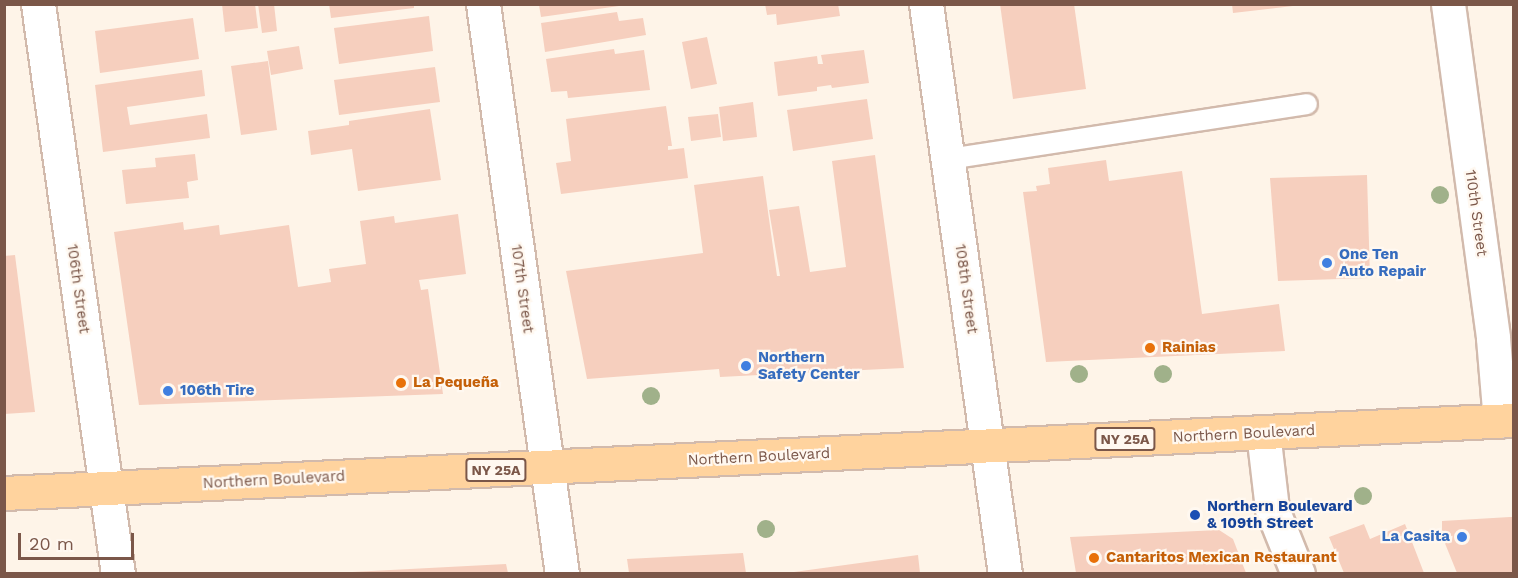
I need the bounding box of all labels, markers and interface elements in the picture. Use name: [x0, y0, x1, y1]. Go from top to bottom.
street label: 110th Street: [1461, 169, 1491, 257]
street label: 106th Street: [63, 243, 93, 335]
street label: 108th Street: [951, 243, 981, 335]
street label: 107th Street: [507, 244, 537, 334]
place label: One Ten Auto Repair: [1339, 245, 1426, 280]
marker: One Ten Auto Repair: [1320, 256, 1334, 270]
place label: Rainias: [1162, 339, 1216, 357]
marker: Rainias: [1143, 341, 1157, 355]
place label: Northern Safety Center: [758, 348, 860, 383]
marker: Northern Safety Center: [739, 359, 753, 373]
place label: La Pequeña: [413, 374, 499, 392]
marker: La Pequeña: [394, 376, 408, 390]
place label: 106th Tire: [180, 382, 255, 400]
marker: 106th Tire: [161, 384, 175, 398]
street label: Northern Boulevard: [1172, 421, 1316, 447]
road number: NY 25A: [1094, 428, 1156, 450]
street label: Northern Boulevard: [687, 444, 831, 470]
road number: NY 25A: [464, 459, 528, 481]
street label: Northern Boulevard: [202, 467, 346, 493]
place label: Northern Boulevard & 109th Street: [1207, 497, 1353, 532]
marker: Northern Boulevard & 109th Street: [1188, 508, 1202, 522]
scale bar: [21, 521, 136, 559]
place label: La Casita: [1381, 528, 1450, 546]
marker: La Casita: [1455, 530, 1469, 544]
text: 20 m: [29, 533, 74, 554]
place label: Cantaritos Mexican Restaurant: [1106, 549, 1336, 567]
marker: Cantaritos Mexican Restaurant: [1087, 551, 1101, 565]

